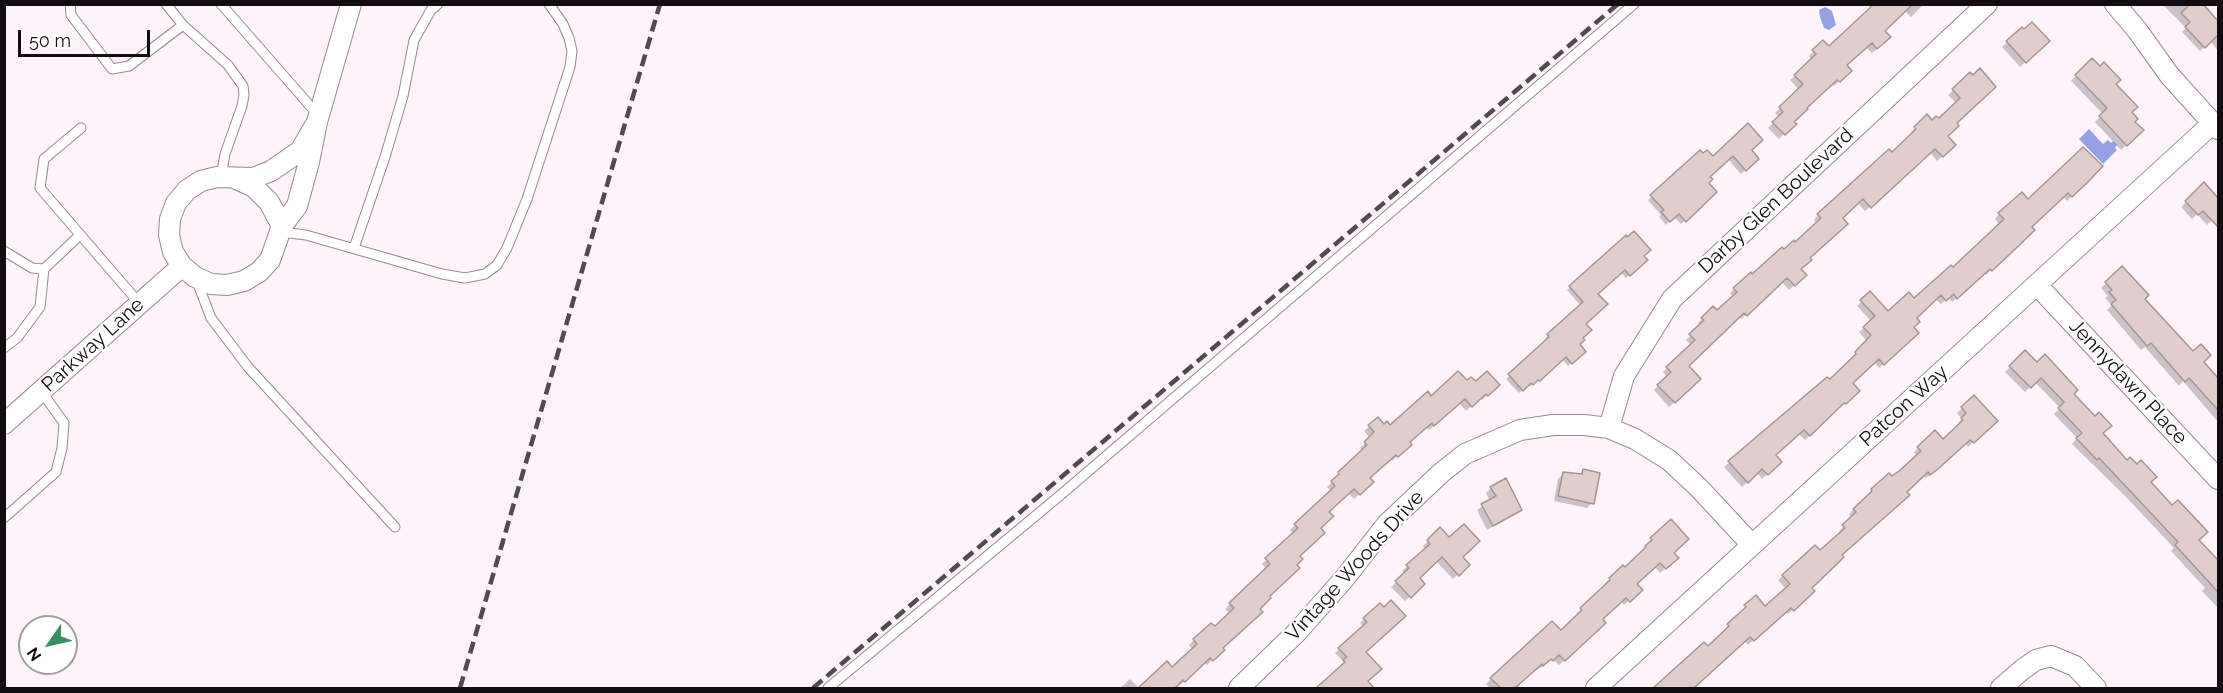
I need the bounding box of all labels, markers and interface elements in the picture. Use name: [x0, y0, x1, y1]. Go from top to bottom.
scale bar: [21, 18, 153, 56]
text: 50 m: [29, 30, 71, 51]
street label: Darby Glen Boulevard: [1694, 123, 1858, 279]
street label: Parkway Lane: [37, 293, 149, 397]
street label: Jennydawn Place: [2064, 314, 2192, 450]
street label: Patcon Way: [1855, 360, 1953, 452]
street label: Vintage Woods Drive: [1281, 486, 1429, 646]
north arrow: [18, 615, 78, 675]
text: N: [23, 644, 46, 665]

